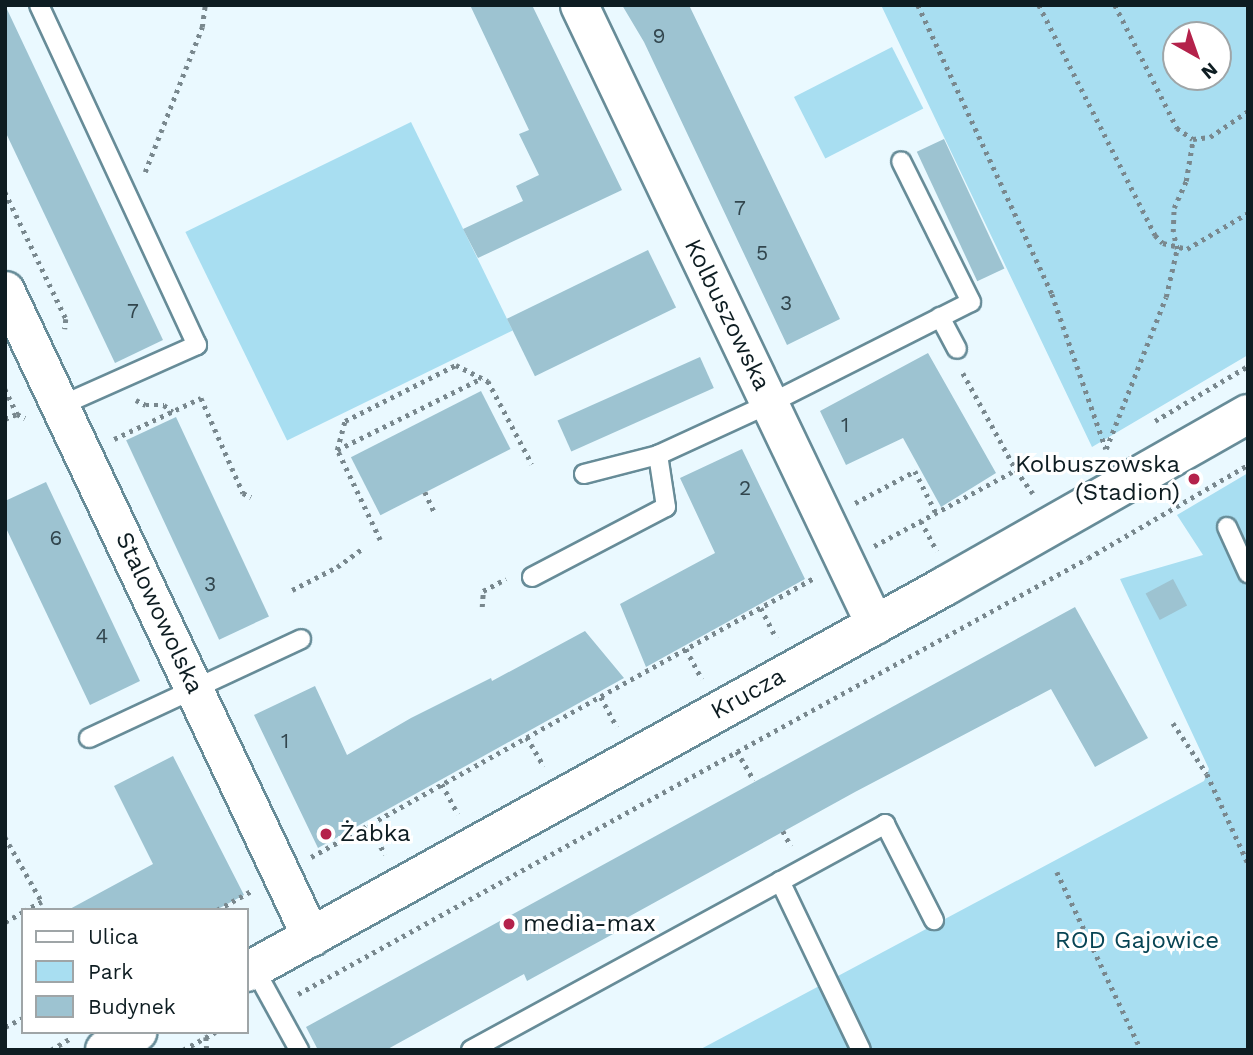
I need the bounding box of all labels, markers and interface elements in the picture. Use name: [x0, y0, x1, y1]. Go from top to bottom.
north arrow: [1162, 21, 1232, 91]
house number: 9: [653, 23, 665, 49]
text: N: [1197, 58, 1222, 84]
house number: 7: [734, 195, 746, 221]
street label: Kolbuszowska: [678, 235, 776, 395]
house number: 5: [756, 240, 768, 266]
house number: 3: [780, 290, 792, 316]
house number: 7: [127, 298, 139, 324]
house number: 1: [841, 412, 849, 438]
place label: Kolbuszowska (Stadion): [1015, 451, 1180, 507]
marker: Kolbuszowska (Stadion): [1186, 471, 1202, 487]
house number: 2: [739, 475, 751, 501]
house number: 6: [50, 525, 62, 551]
street label: Stalowowolska: [109, 528, 209, 698]
house number: 3: [204, 571, 216, 597]
house number: 4: [96, 623, 108, 649]
street label: Krucza: [706, 662, 790, 726]
house number: 1: [281, 728, 289, 754]
place label: Żabka: [340, 820, 411, 848]
marker: Żabka: [318, 826, 334, 842]
legend: [21, 908, 248, 1034]
place label: media-max: [523, 910, 656, 938]
marker: media-max: [501, 916, 517, 932]
text: Ulica: [88, 924, 138, 949]
park label: ROD Gajowice: [1055, 927, 1219, 955]
text: Park: [88, 959, 133, 984]
text: Budynek: [88, 994, 176, 1019]

